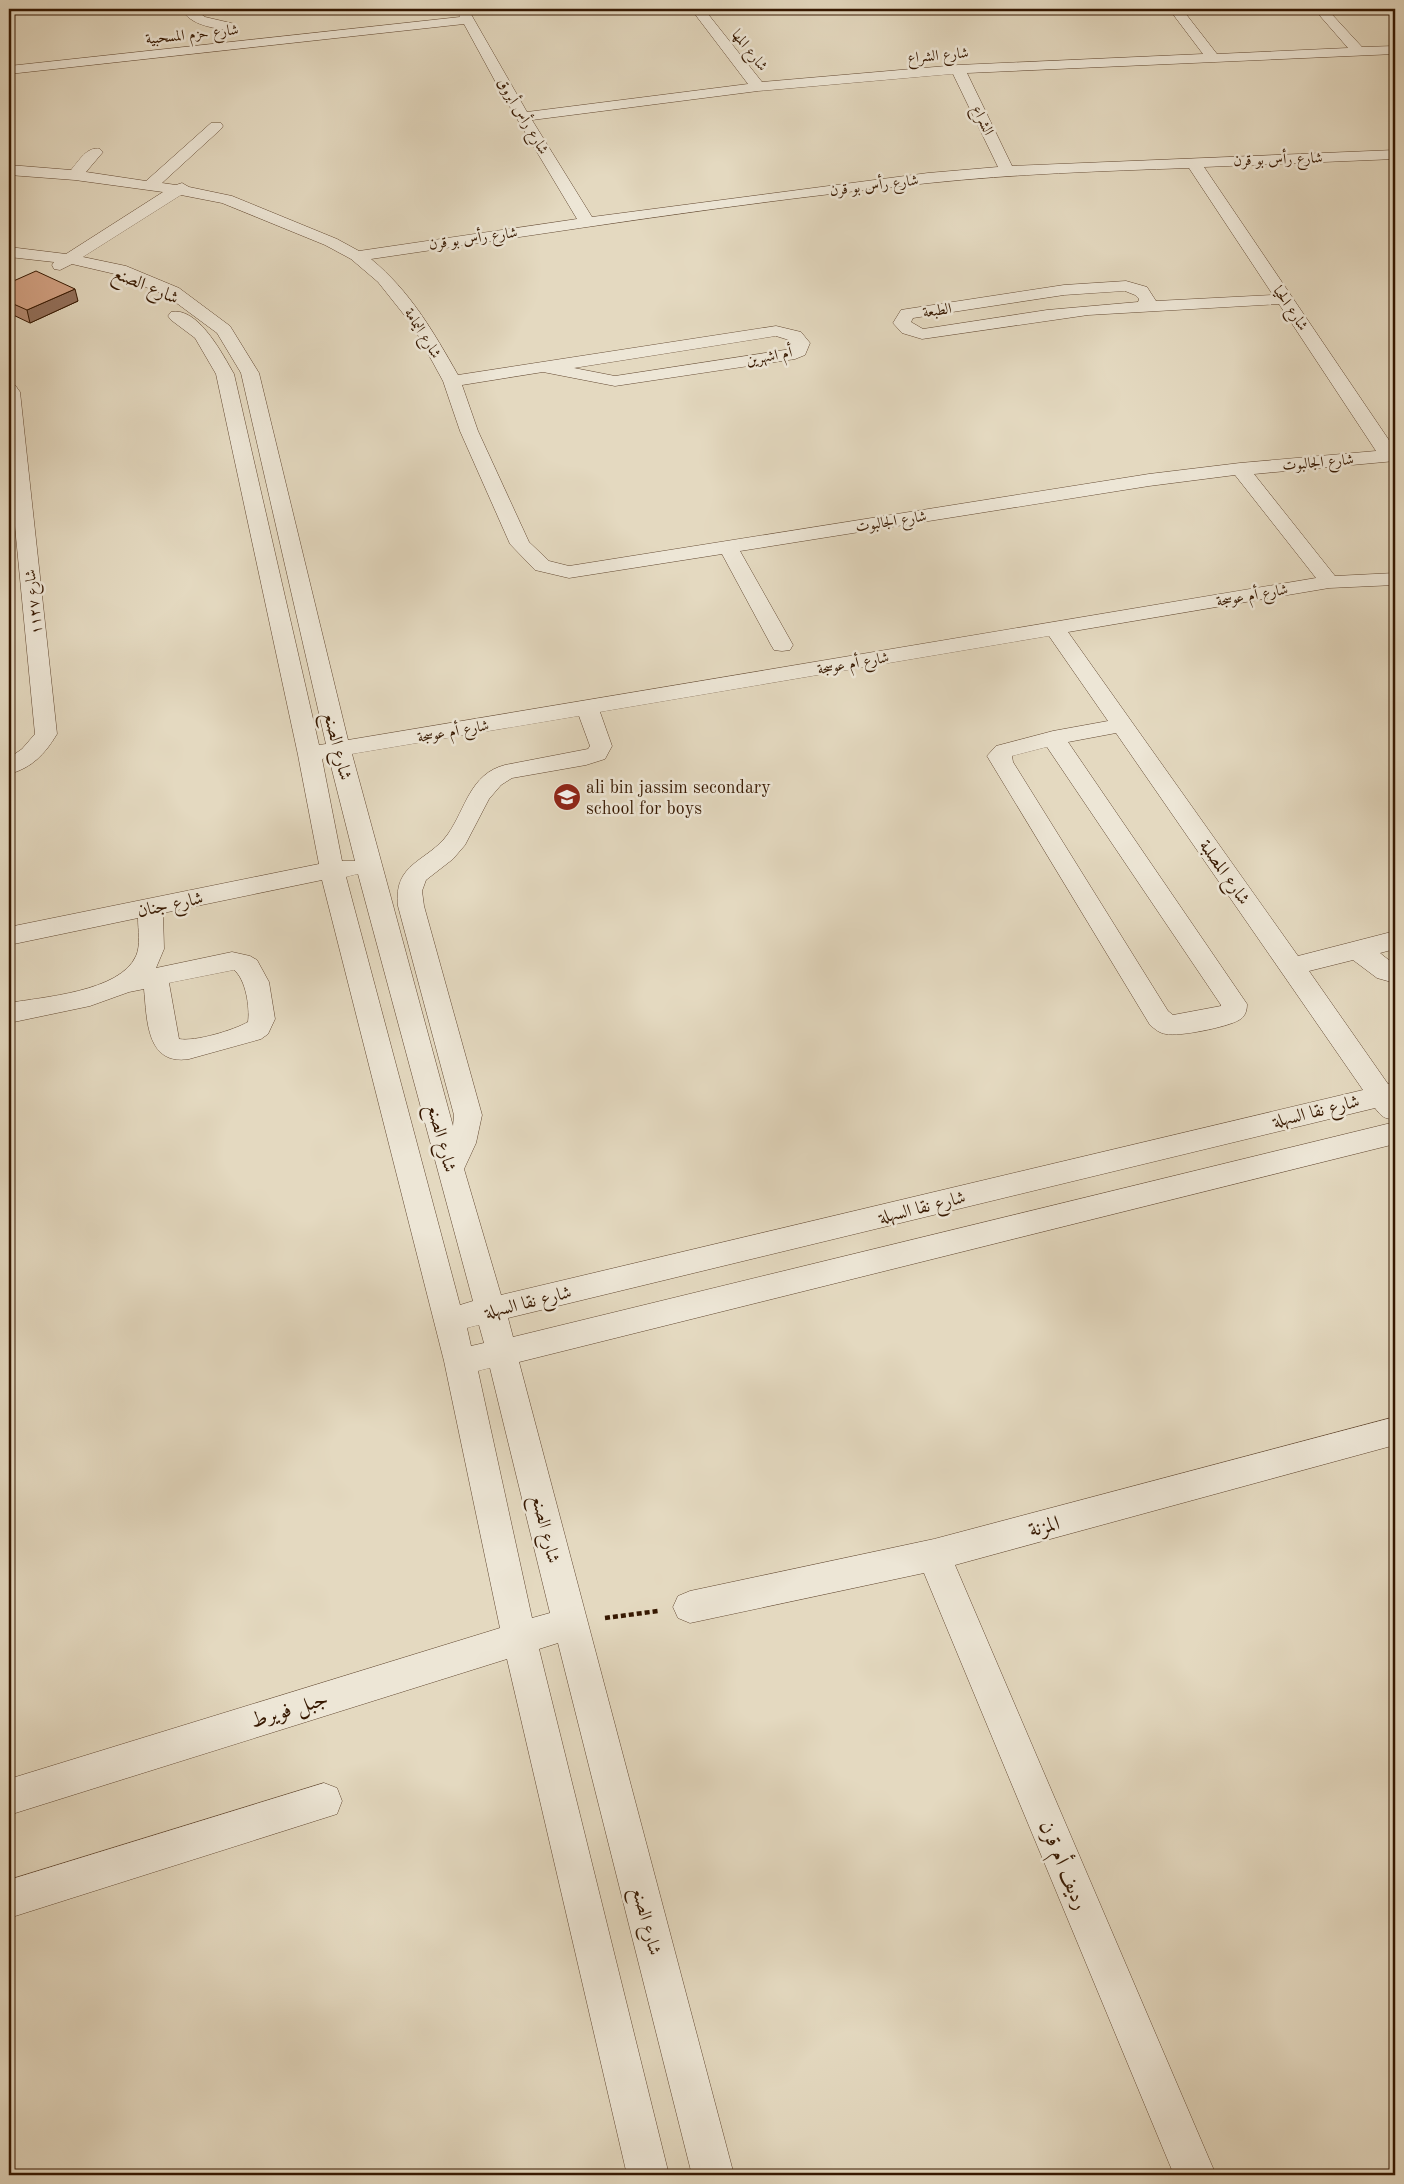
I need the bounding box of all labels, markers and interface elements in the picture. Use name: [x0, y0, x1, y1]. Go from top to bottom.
street label: شارع حزم المسحبية: [145, 23, 240, 52]
street label: شارع المها: [725, 27, 770, 77]
street label: شارع الشراع: [907, 46, 970, 71]
street label: شارع رأس أبروق: [490, 74, 555, 159]
street label: الشراع: [964, 103, 995, 140]
street label: شارع رأس بو قرن: [1233, 146, 1323, 174]
street label: شارع رأس بو قرن: [828, 169, 920, 203]
street label: شارع رأس بو قرن: [427, 221, 519, 257]
street label: شارع الصنع: [108, 264, 181, 313]
street label: شارع الحيا: [1266, 284, 1310, 336]
street label: الطبعة: [922, 302, 953, 321]
street label: شارع اليمامة: [397, 306, 444, 364]
street label: أم اشهرين: [744, 341, 795, 373]
street label: شارع الجالبوت: [1282, 453, 1355, 478]
street label: شارع الجالبوت: [855, 509, 928, 539]
street label: شارع ١١٢٧: [24, 568, 49, 635]
street label: شارع أم عوسجة: [1214, 578, 1290, 614]
street label: شارع أم عوسجة: [815, 646, 891, 682]
street label: شارع الصنع: [314, 710, 354, 784]
street label: شارع أم عوسجة: [415, 714, 491, 750]
place label: ali bin jassim secondary school for boys: [586, 779, 771, 818]
school or university icon: ali bin jassim secondary school for boys: [552, 782, 582, 812]
street label: شارع المصلبة: [1191, 837, 1253, 911]
street label: شارع جنان: [136, 889, 206, 926]
street label: شارع نقا السهلة: [1270, 1093, 1363, 1137]
street label: شارع الصنع: [418, 1102, 459, 1176]
street label: شارع نقا السهلة: [876, 1189, 969, 1233]
street label: شارع نقا السهلة: [482, 1284, 575, 1328]
street label: شارع الصنع: [522, 1493, 562, 1567]
street label: المزنة: [1027, 1513, 1062, 1543]
street label: جبل فويرط: [248, 1689, 332, 1735]
street label: رديف أم قرن: [1029, 1816, 1096, 1916]
street label: شارع الصنع: [623, 1885, 664, 1959]

